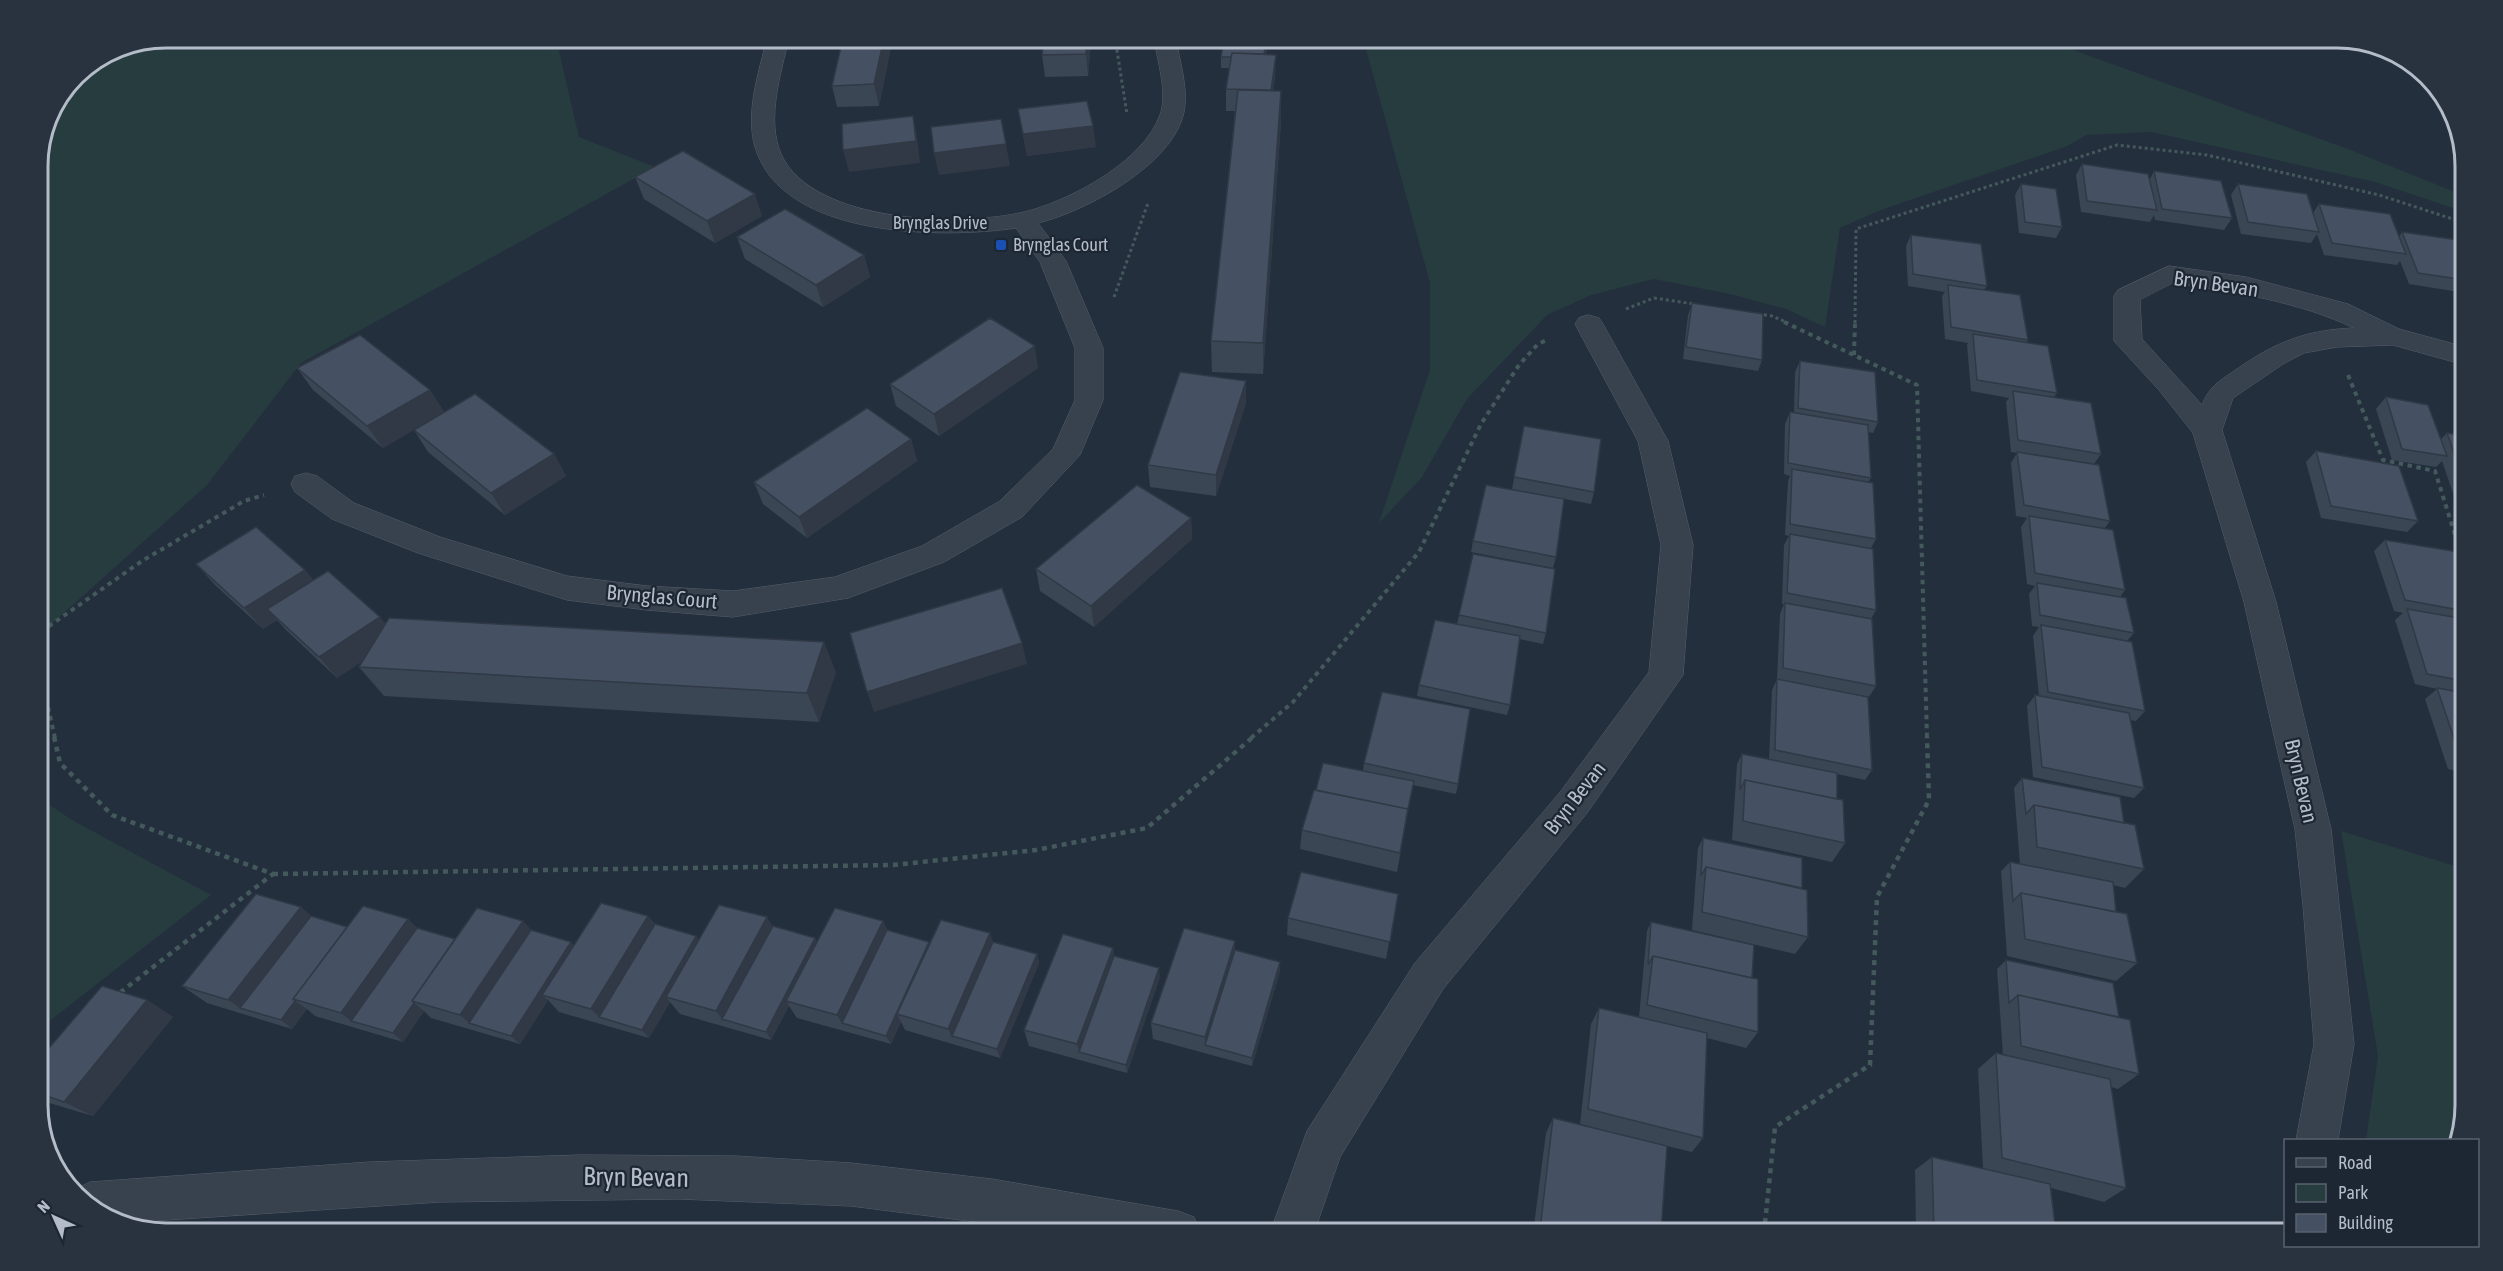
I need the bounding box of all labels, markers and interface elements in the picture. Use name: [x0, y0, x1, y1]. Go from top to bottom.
street label: Brynglas Drive: [893, 212, 987, 233]
place label: Brynglas Court: [1013, 234, 1108, 255]
marker: Brynglas Court: [994, 238, 1008, 252]
street label: Bryn Bevan: [2172, 265, 2260, 301]
street label: Brynglas Court: [606, 579, 718, 613]
street label: Bryn Bevan: [2281, 736, 2323, 825]
street label: Bryn Bevan: [1538, 756, 1610, 838]
legend: [2284, 1139, 2479, 1247]
text: Road: [2338, 1152, 2372, 1173]
street label: Bryn Bevan: [583, 1161, 689, 1193]
text: Park: [2338, 1182, 2368, 1203]
north arrow: [24, 1187, 84, 1247]
text: N: [34, 1197, 53, 1216]
text: Building: [2338, 1212, 2393, 1233]

